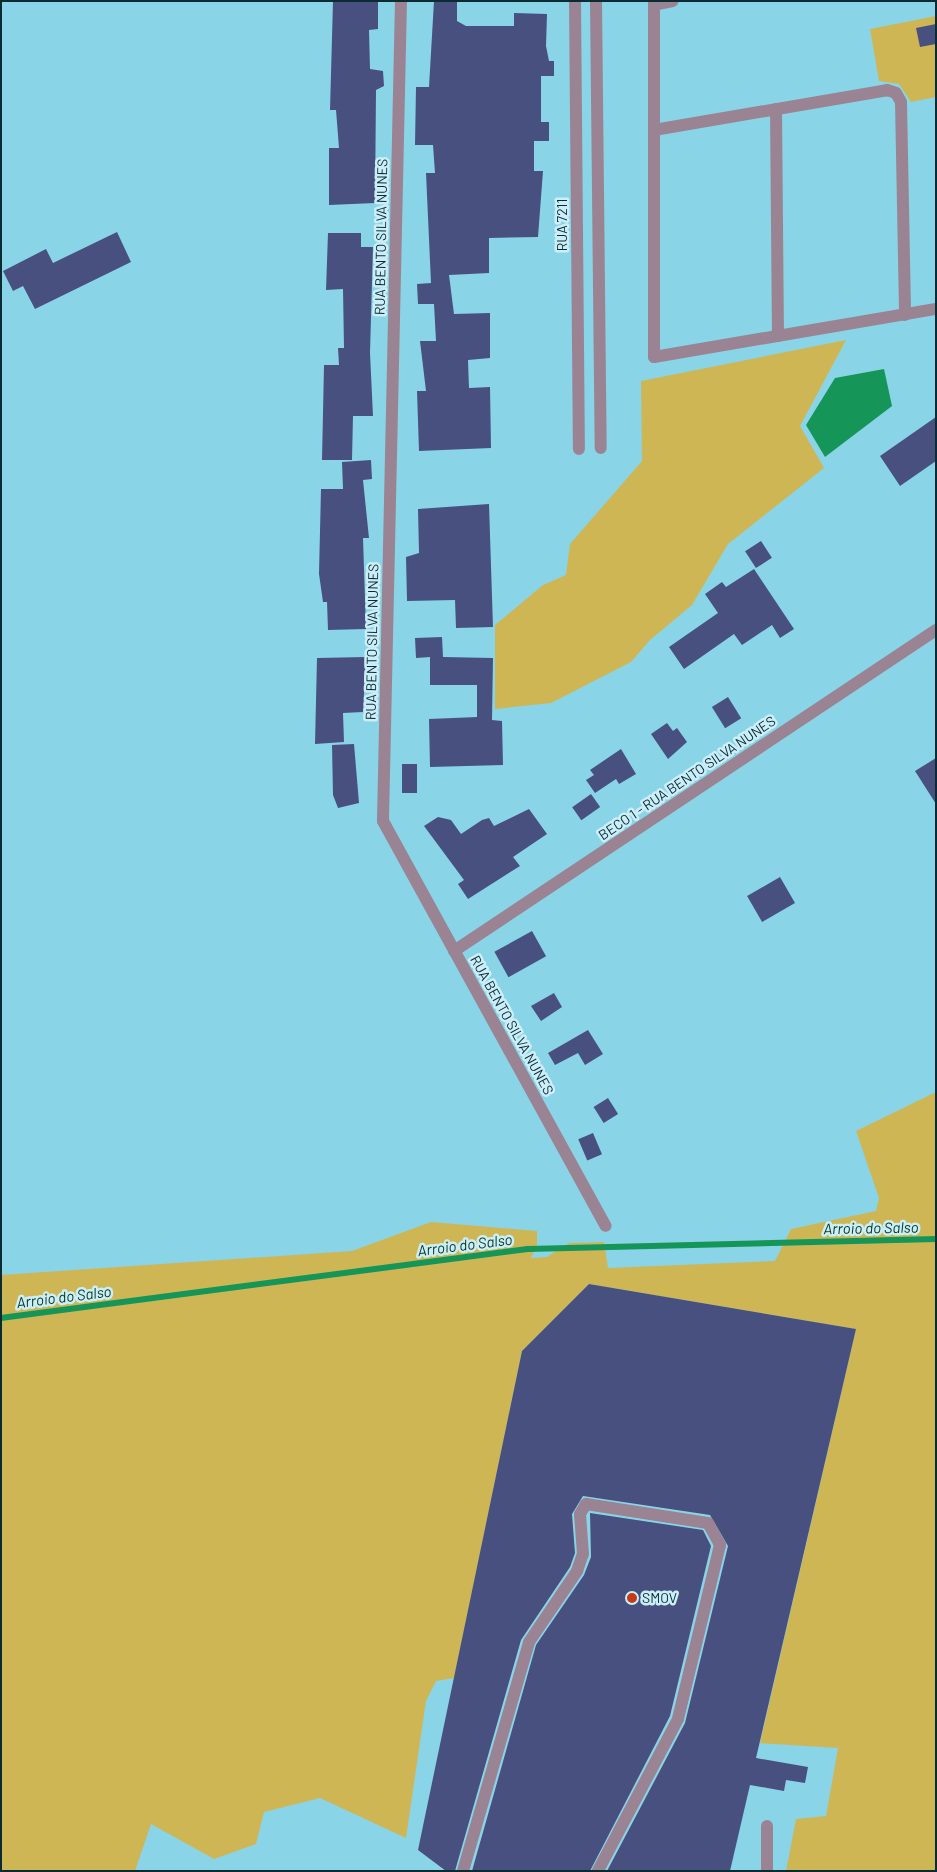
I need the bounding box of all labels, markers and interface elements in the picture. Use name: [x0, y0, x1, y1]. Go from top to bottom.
street label: RUA BENTO SILVA NUNES: [371, 159, 391, 315]
street label: RUA 7211: [554, 199, 570, 251]
street label: RUA BENTO SILVA NUNES: [362, 564, 382, 720]
street label: BECO 1 - RUA BENTO SILVA NUNES: [595, 712, 779, 844]
street label: RUA BENTO SILVA NUNES: [467, 953, 557, 1097]
water label: Arroio do Salso: [823, 1218, 919, 1238]
water label: Arroio do Salso: [417, 1230, 513, 1260]
water label: Arroio do Salso: [16, 1282, 112, 1312]
place label: SMOV: [642, 1590, 677, 1606]
marker: SMOV: [626, 1592, 638, 1604]

